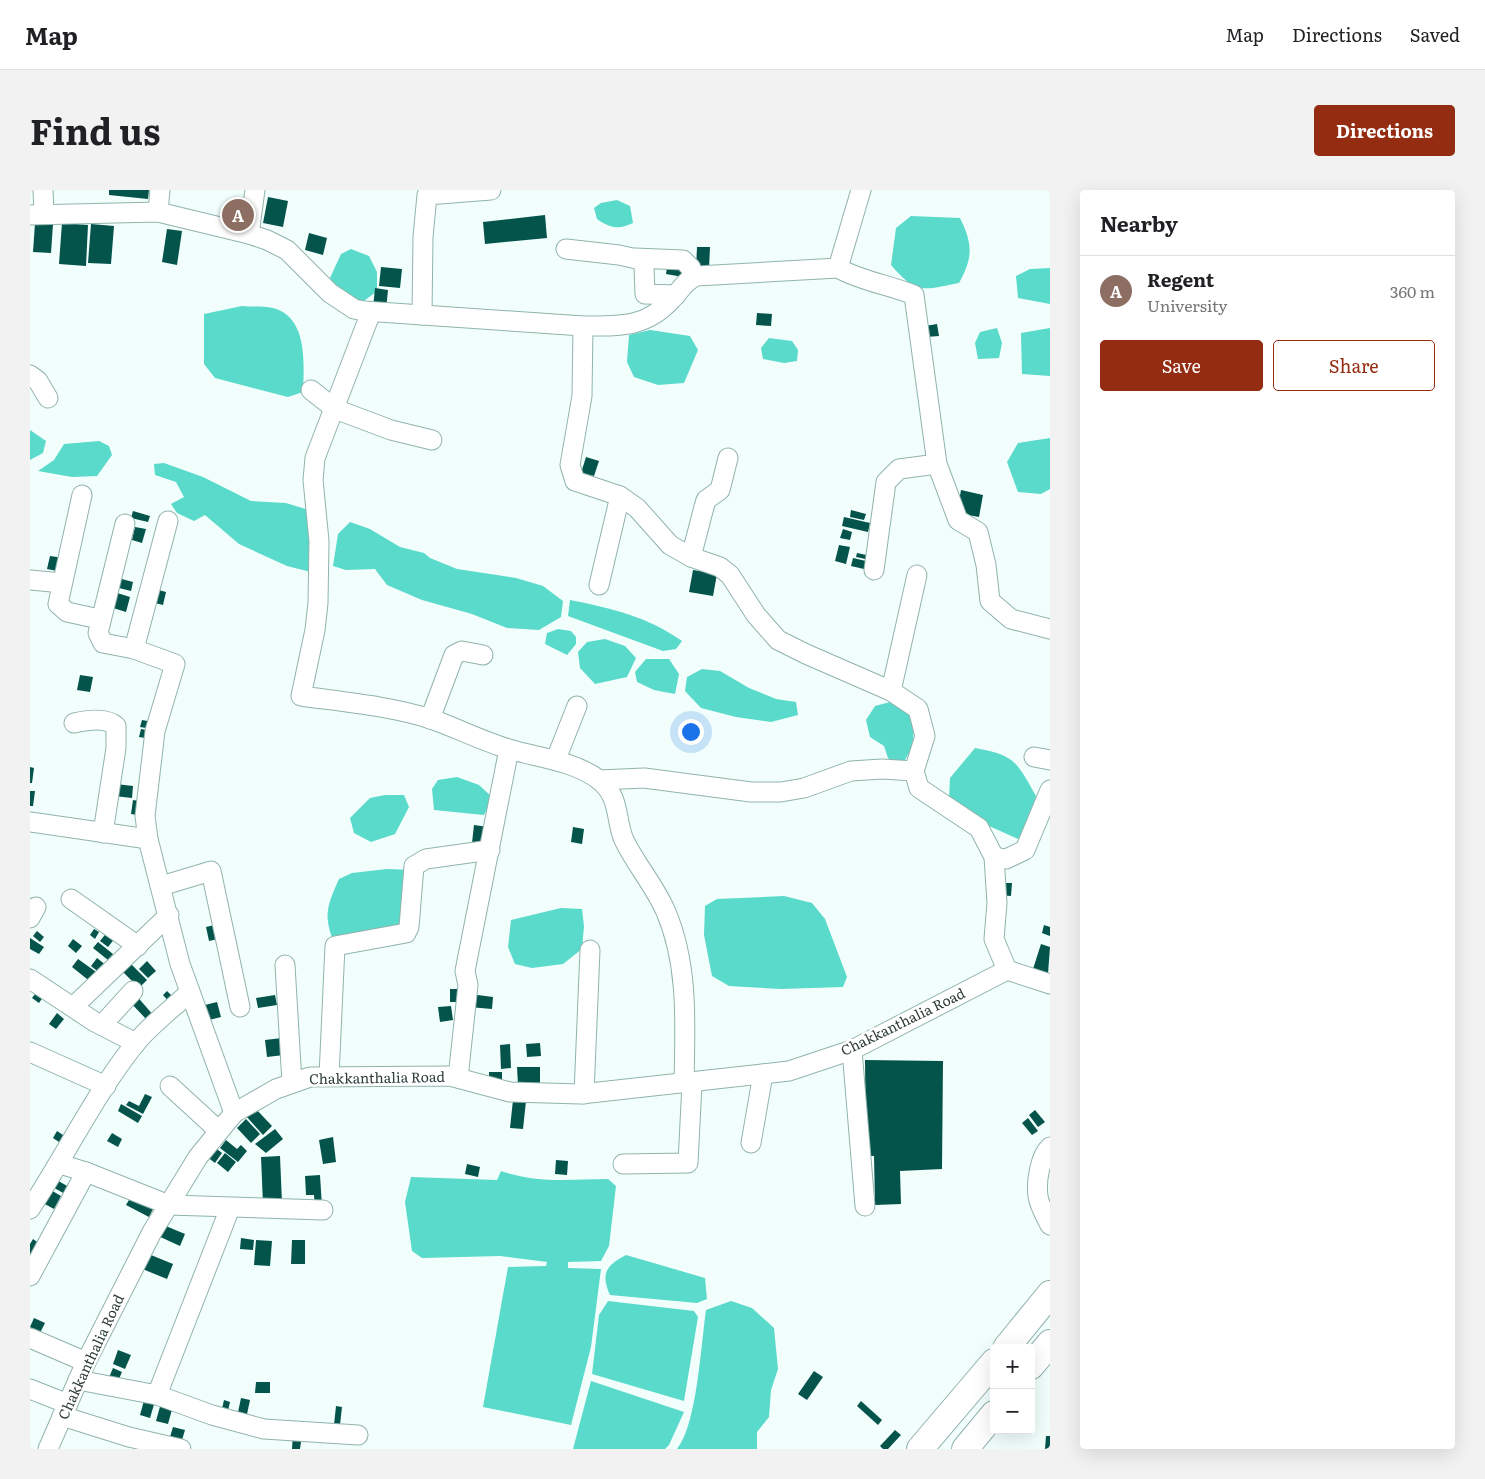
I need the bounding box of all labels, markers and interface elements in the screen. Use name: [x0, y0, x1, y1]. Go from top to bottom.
text: Map: [25, 17, 78, 52]
text: Map: [1226, 21, 1264, 48]
text: Directions: [1292, 21, 1382, 48]
text: Saved: [1410, 21, 1460, 48]
text: Find us: [30, 104, 160, 156]
button: Directions: [1314, 105, 1455, 156]
pin: A: [222, 196, 254, 234]
text: Nearby: [1100, 207, 1178, 238]
text: Regent: [1147, 265, 1214, 293]
text: A: [1110, 279, 1122, 303]
text: 360 m: [1390, 279, 1435, 303]
text: University: [1147, 293, 1228, 317]
button: Save: [1100, 340, 1263, 391]
button: Share: [1273, 340, 1435, 391]
your location: [678, 719, 704, 745]
street label: Chakkanthalia Road: [837, 982, 968, 1060]
street label: Chakkanthalia Road: [309, 1066, 446, 1088]
street label: Chakkanthalia Road: [52, 1290, 128, 1422]
map controls: [990, 1344, 1035, 1434]
button: +: [990, 1344, 1035, 1389]
button: −: [990, 1389, 1035, 1434]

